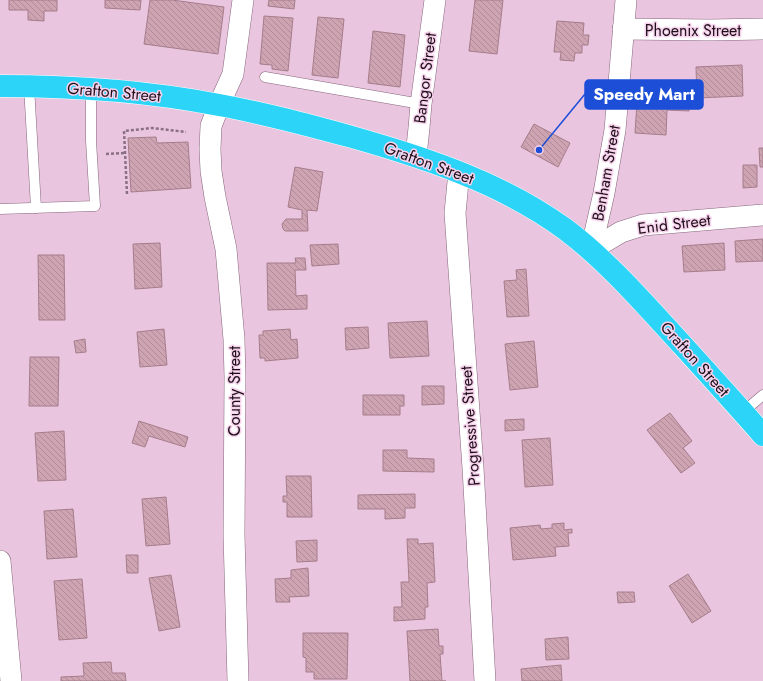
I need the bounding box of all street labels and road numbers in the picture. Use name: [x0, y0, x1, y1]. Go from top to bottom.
street label: Phoenix Street: [645, 19, 741, 42]
street label: Bangor Street: [408, 31, 442, 125]
street label: Grafton Street: [66, 76, 162, 108]
street label: Benham Street: [586, 123, 626, 223]
street label: Grafton Street: [381, 136, 477, 190]
street label: Enid Street: [636, 208, 712, 240]
street label: Grafton Street: [655, 316, 735, 402]
street label: County Street: [223, 346, 246, 436]
street label: Progressive Street: [454, 365, 486, 487]

